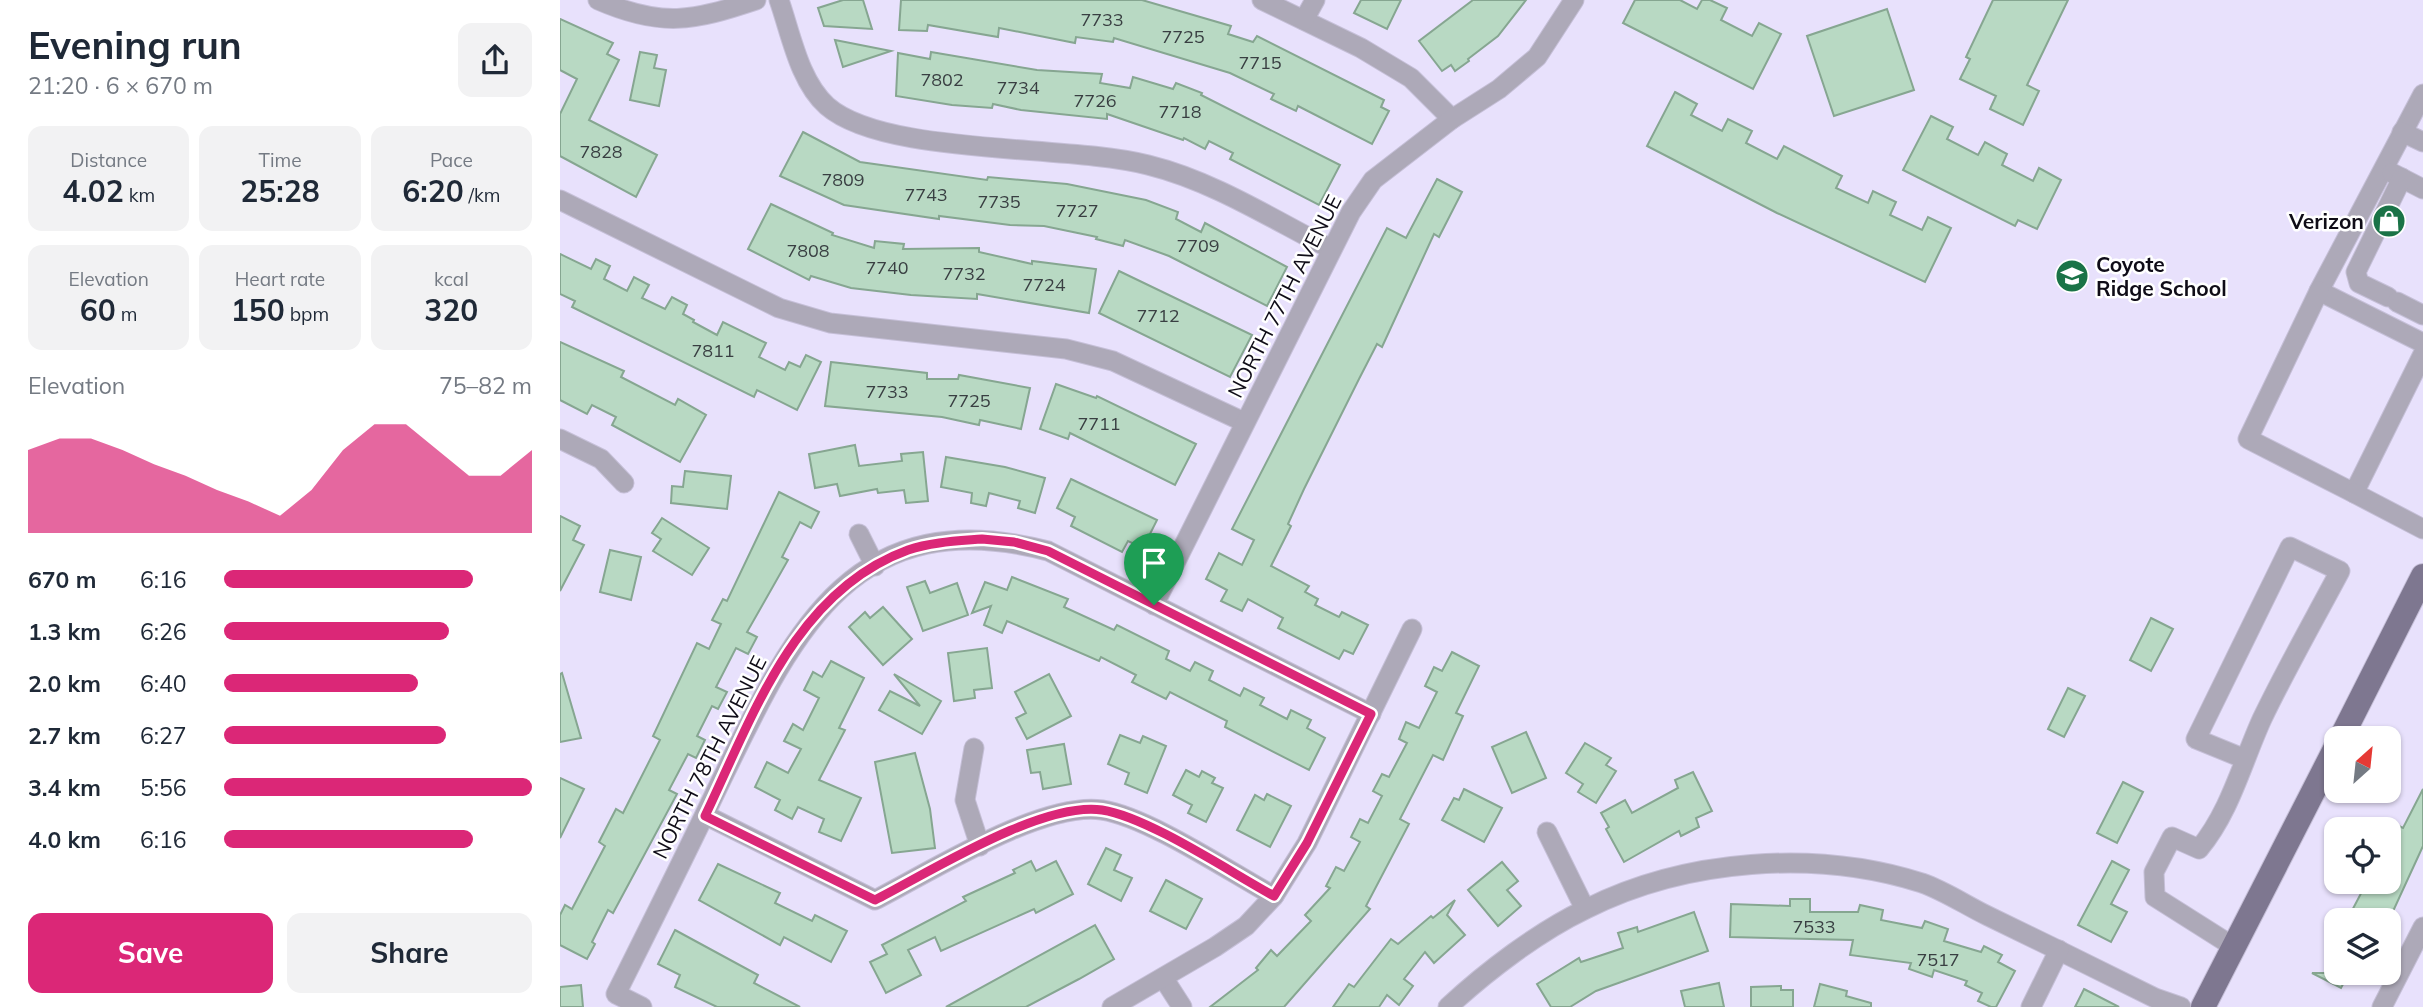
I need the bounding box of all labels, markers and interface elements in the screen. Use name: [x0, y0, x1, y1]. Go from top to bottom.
house number: 7733: [1080, 8, 1124, 31]
text: Evening run: [28, 21, 242, 69]
button: share: [458, 23, 532, 97]
house number: 7725: [1161, 25, 1205, 48]
house number: 7715: [1238, 51, 1282, 74]
house number: 7802: [920, 68, 964, 91]
text: 21:20 · 6 × 670 m: [28, 71, 213, 100]
house number: 7734: [996, 76, 1040, 99]
house number: 7726: [1073, 89, 1117, 112]
house number: 7718: [1158, 100, 1202, 123]
house number: 7828: [579, 140, 623, 163]
text: Distance: [70, 148, 147, 172]
text: Time: [258, 148, 302, 172]
text: Pace: [430, 148, 473, 172]
house number: 7809: [821, 168, 865, 191]
text: 4.02: [62, 172, 124, 210]
text: 25:28: [240, 172, 320, 210]
text: 6:20: [402, 172, 464, 210]
text: km: [124, 183, 155, 207]
text: /km: [464, 183, 500, 207]
house number: 7743: [904, 183, 948, 206]
house number: 7735: [977, 190, 1021, 213]
street label: NORTH 77TH AVENUE: [1221, 190, 1347, 402]
house number: 7727: [1055, 199, 1099, 222]
shop icon: Verizon: [2370, 202, 2408, 240]
place label: Verizon: [2288, 208, 2364, 234]
house number: 7709: [1176, 234, 1220, 257]
house number: 7808: [786, 239, 830, 262]
place label: Coyote Ridge School: [2096, 251, 2227, 301]
house number: 7740: [865, 256, 909, 279]
school or university icon: Coyote Ridge School: [2053, 257, 2091, 295]
house number: 7732: [942, 262, 986, 285]
text: Elevation: [68, 267, 149, 291]
text: Heart rate: [235, 267, 325, 291]
text: kcal: [434, 267, 469, 291]
house number: 7724: [1022, 273, 1066, 296]
text: 60: [80, 291, 116, 329]
text: 150: [231, 291, 285, 329]
text: 320: [424, 291, 478, 329]
text: m: [116, 302, 137, 326]
text: bpm: [285, 302, 329, 326]
house number: 7712: [1136, 304, 1180, 327]
house number: 7811: [691, 339, 735, 362]
text: Elevation: [28, 371, 125, 400]
text: 75–82 m: [439, 371, 532, 400]
house number: 7733: [865, 380, 909, 403]
house number: 7725: [947, 389, 991, 412]
house number: 7711: [1077, 412, 1121, 435]
pin: [1124, 533, 1184, 605]
icon: arrive: [1135, 544, 1173, 582]
text: 670 m: [28, 565, 96, 594]
text: 6:16: [140, 565, 187, 594]
text: 1.3 km: [28, 617, 101, 646]
text: 6:26: [140, 617, 187, 646]
street label: NORTH 78TH AVENUE: [646, 651, 772, 863]
text: 2.0 km: [28, 669, 101, 698]
text: 6:40: [140, 669, 187, 698]
text: 2.7 km: [28, 721, 101, 750]
text: 6:27: [140, 721, 187, 750]
north arrow: [2324, 726, 2401, 803]
map controls: [2324, 726, 2401, 985]
text: 3.4 km: [28, 773, 101, 802]
text: 5:56: [140, 773, 187, 802]
button: locate: [2324, 817, 2401, 894]
text: 4.0 km: [28, 825, 101, 854]
text: 6:16: [140, 825, 187, 854]
button: layers: [2324, 908, 2401, 985]
button: Save: [28, 913, 273, 993]
button: Share: [287, 913, 532, 993]
house number: 7533: [1792, 915, 1836, 938]
house number: 7517: [1916, 948, 1960, 971]

